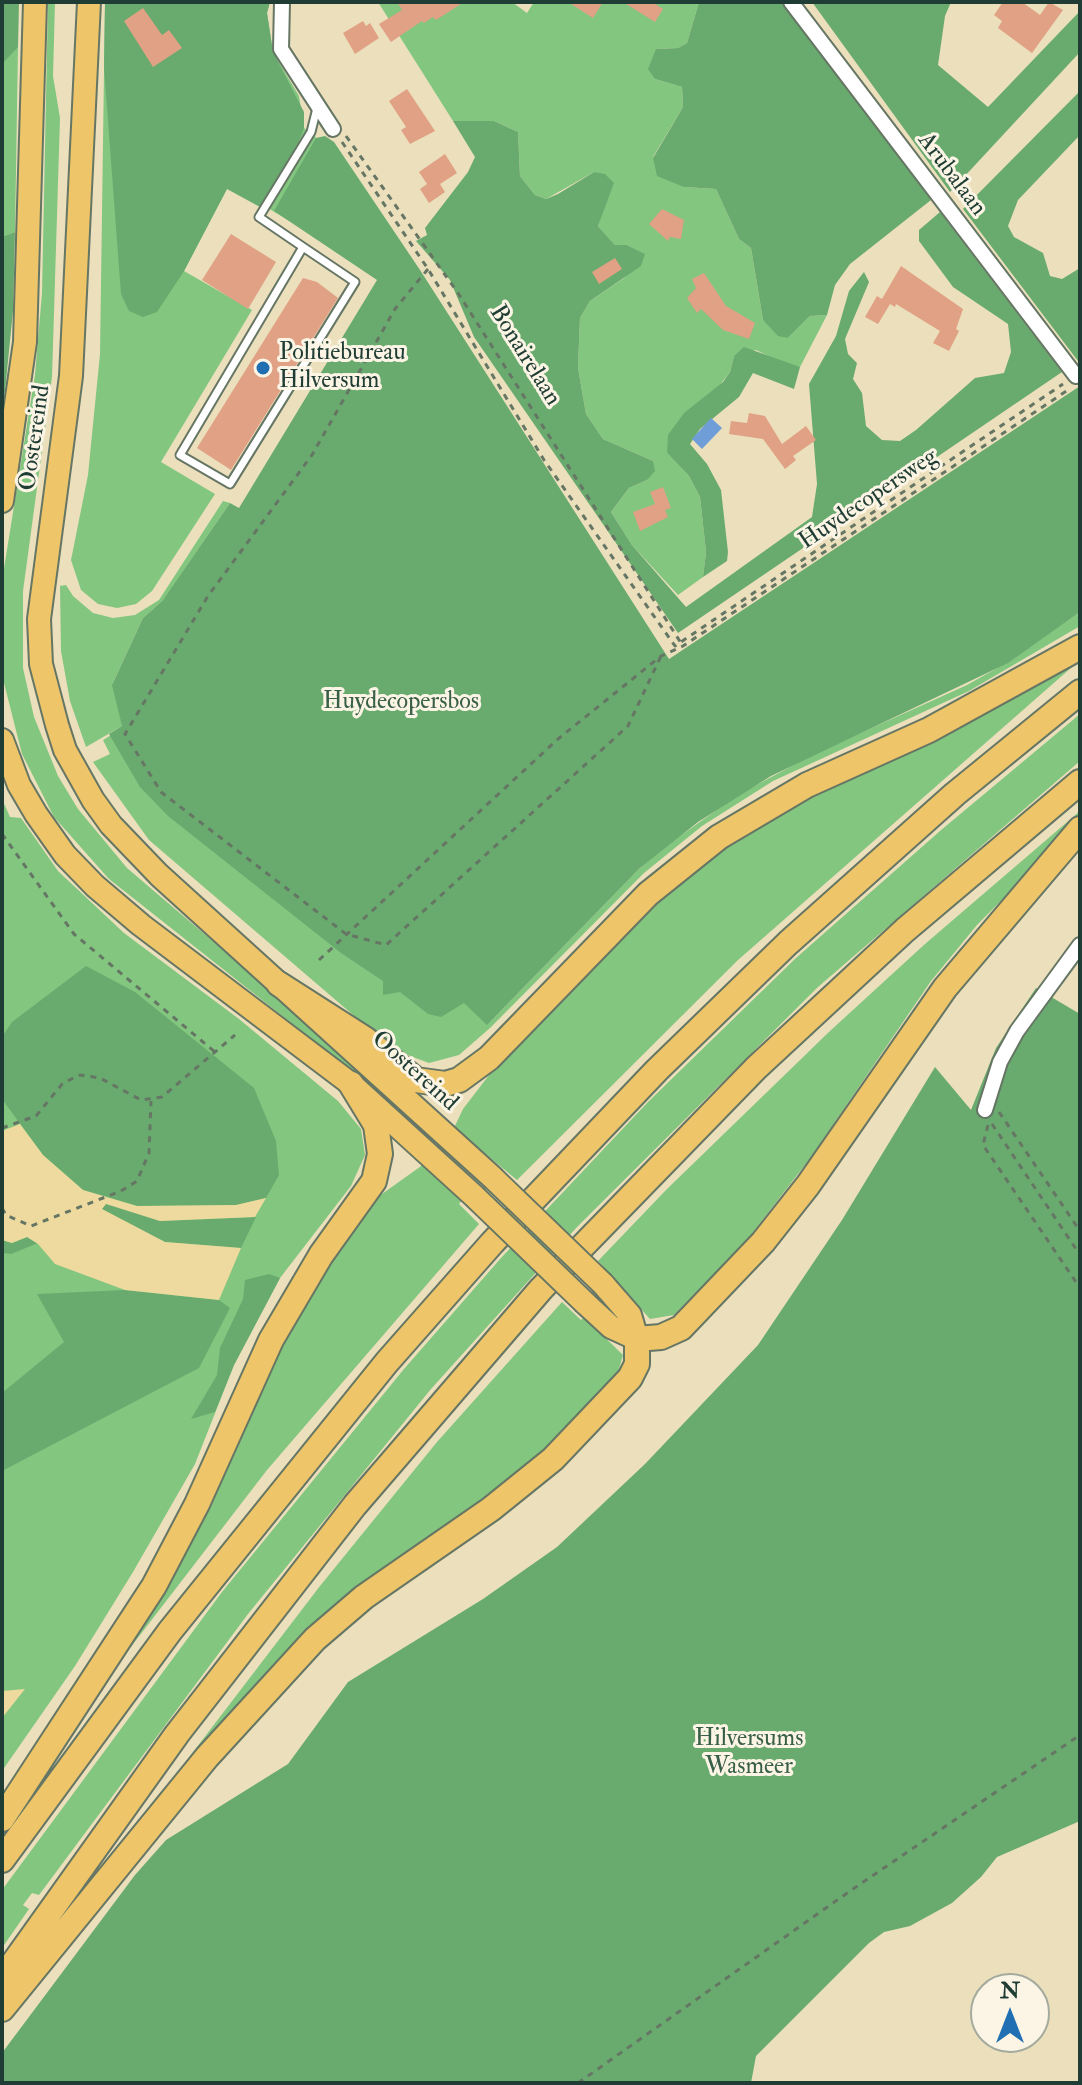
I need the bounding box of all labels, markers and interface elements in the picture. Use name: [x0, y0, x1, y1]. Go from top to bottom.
street label: Arubalaan: [910, 128, 992, 222]
street label: Bonairelaan: [482, 300, 566, 412]
place label: Politiebureau Hilversum: [279, 340, 406, 396]
marker: Politiebureau Hilversum: [254, 359, 272, 377]
street label: Oostereind: [14, 383, 58, 493]
street label: Huydecopersweg: [794, 443, 944, 557]
park label: Huydecopersbos: [323, 689, 479, 717]
street label: Oostereind: [365, 1026, 463, 1118]
park label: Hilversums Wasmeer: [695, 1726, 803, 1782]
north arrow: [970, 1973, 1050, 2053]
text: N: [1000, 1977, 1020, 2005]

